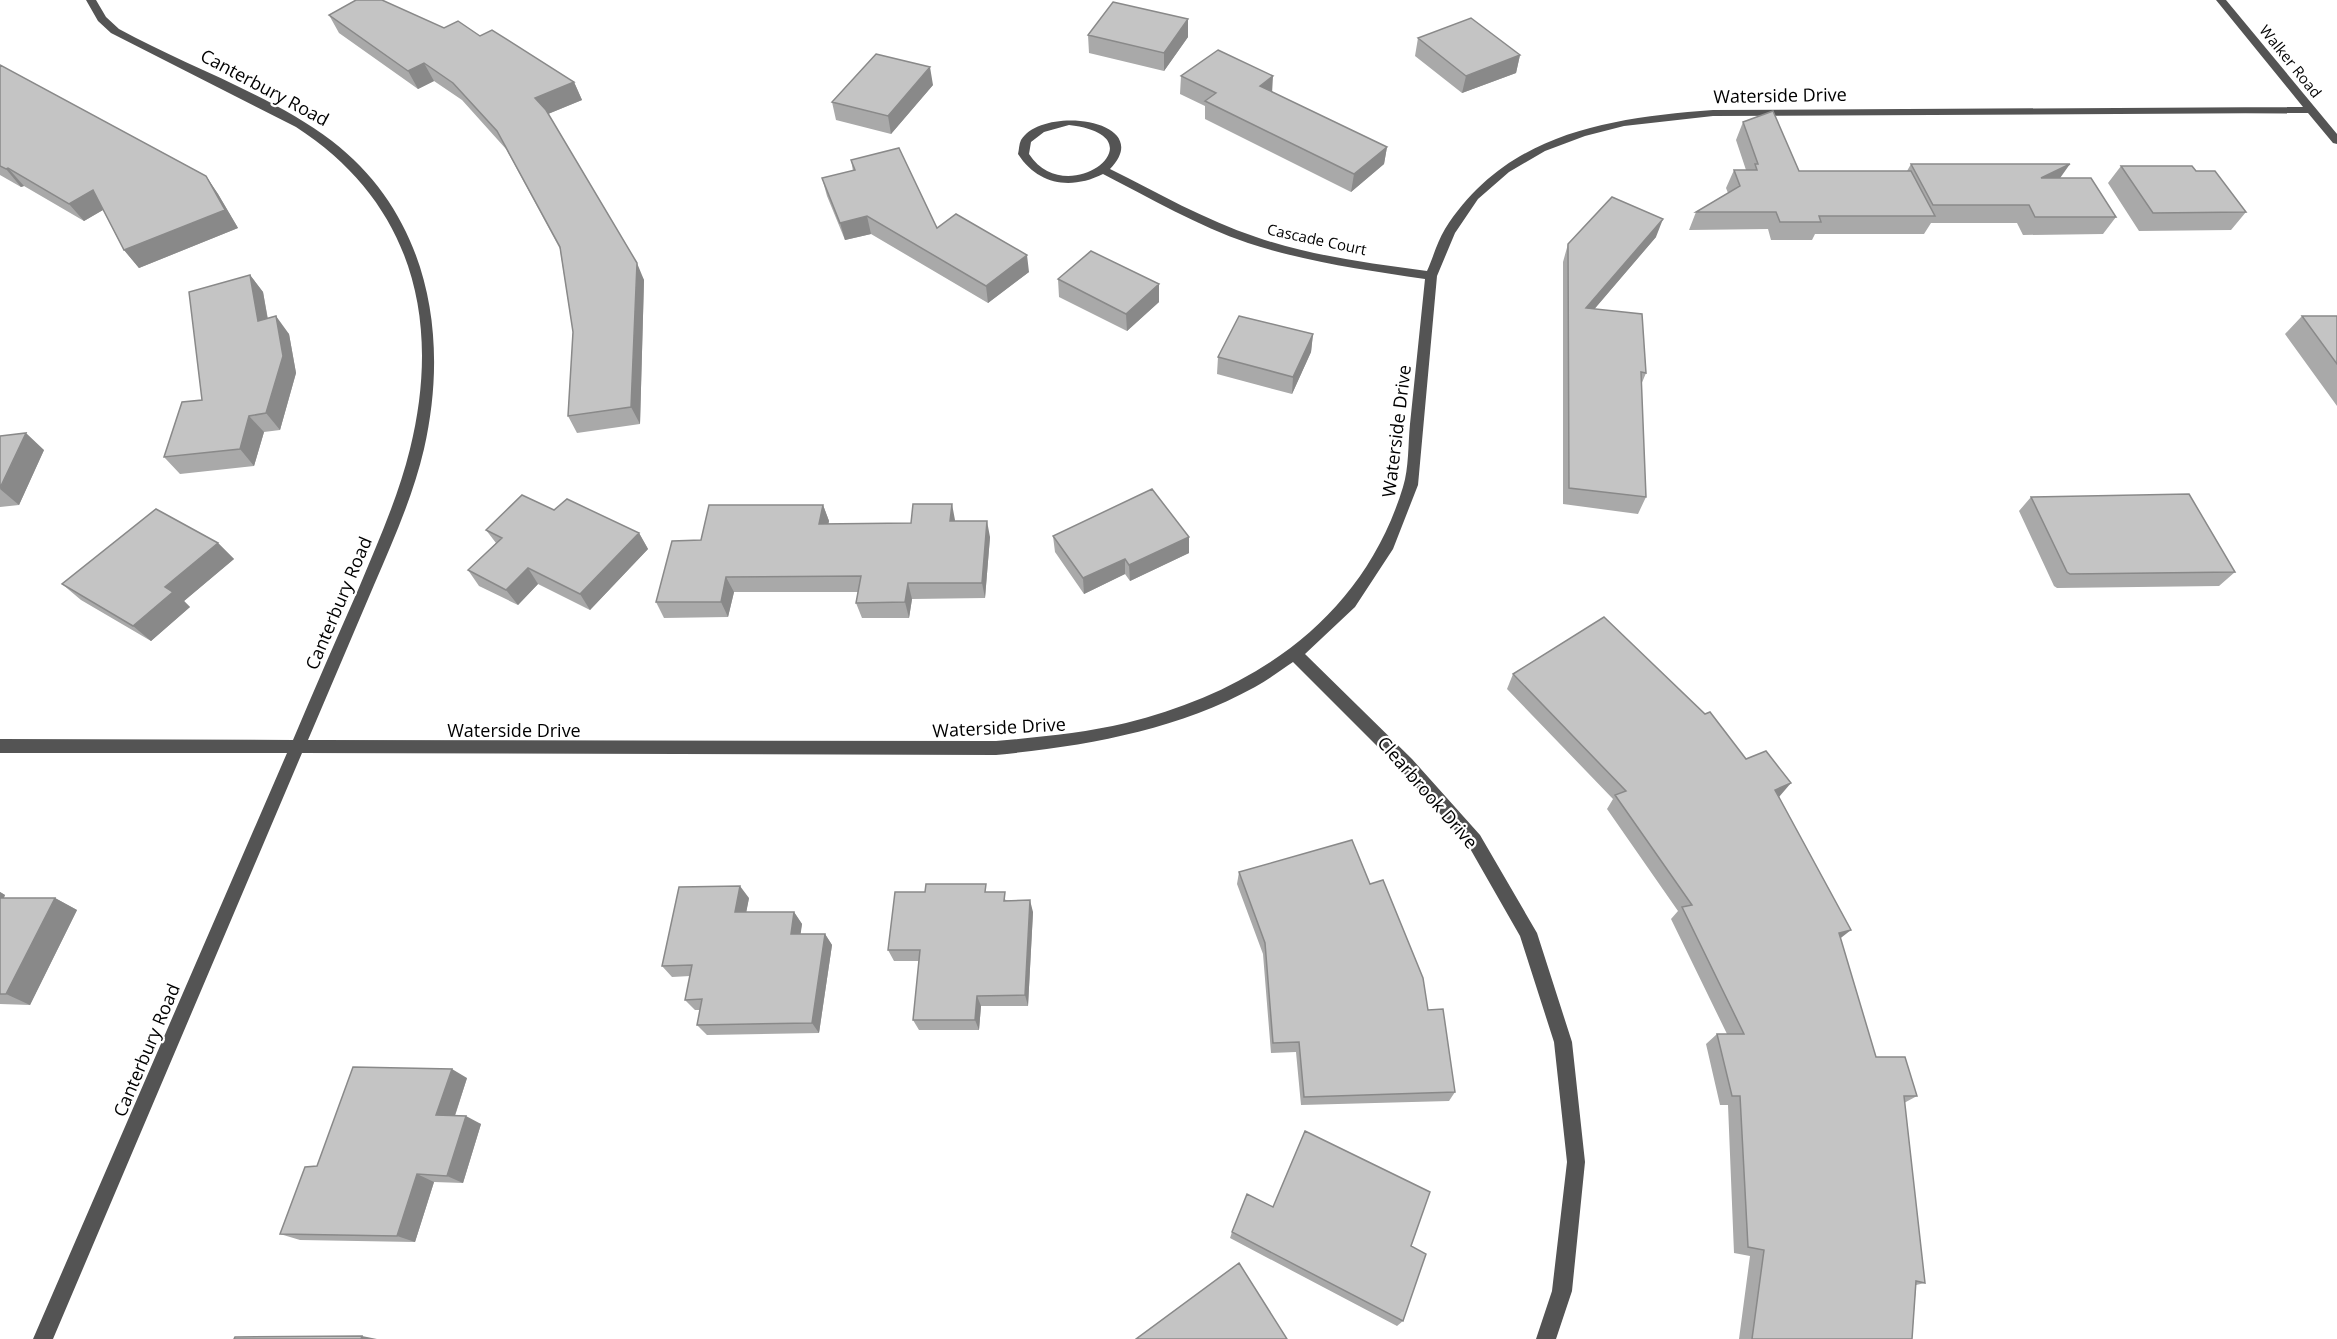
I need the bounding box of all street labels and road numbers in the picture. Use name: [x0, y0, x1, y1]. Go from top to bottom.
street label: Walker Road: [2256, 20, 2326, 102]
street label: Canterbury Road: [197, 43, 333, 131]
street label: Waterside Drive: [1713, 82, 1847, 108]
street label: Cascade Court: [1265, 219, 1369, 259]
street label: Waterside Drive: [1376, 363, 1416, 499]
street label: Canterbury Road: [299, 533, 377, 673]
street label: Waterside Drive: [932, 712, 1066, 742]
street label: Waterside Drive: [447, 718, 581, 742]
street label: Clearbrook Drive: [1373, 731, 1483, 853]
street label: Canterbury Road: [107, 980, 185, 1120]

